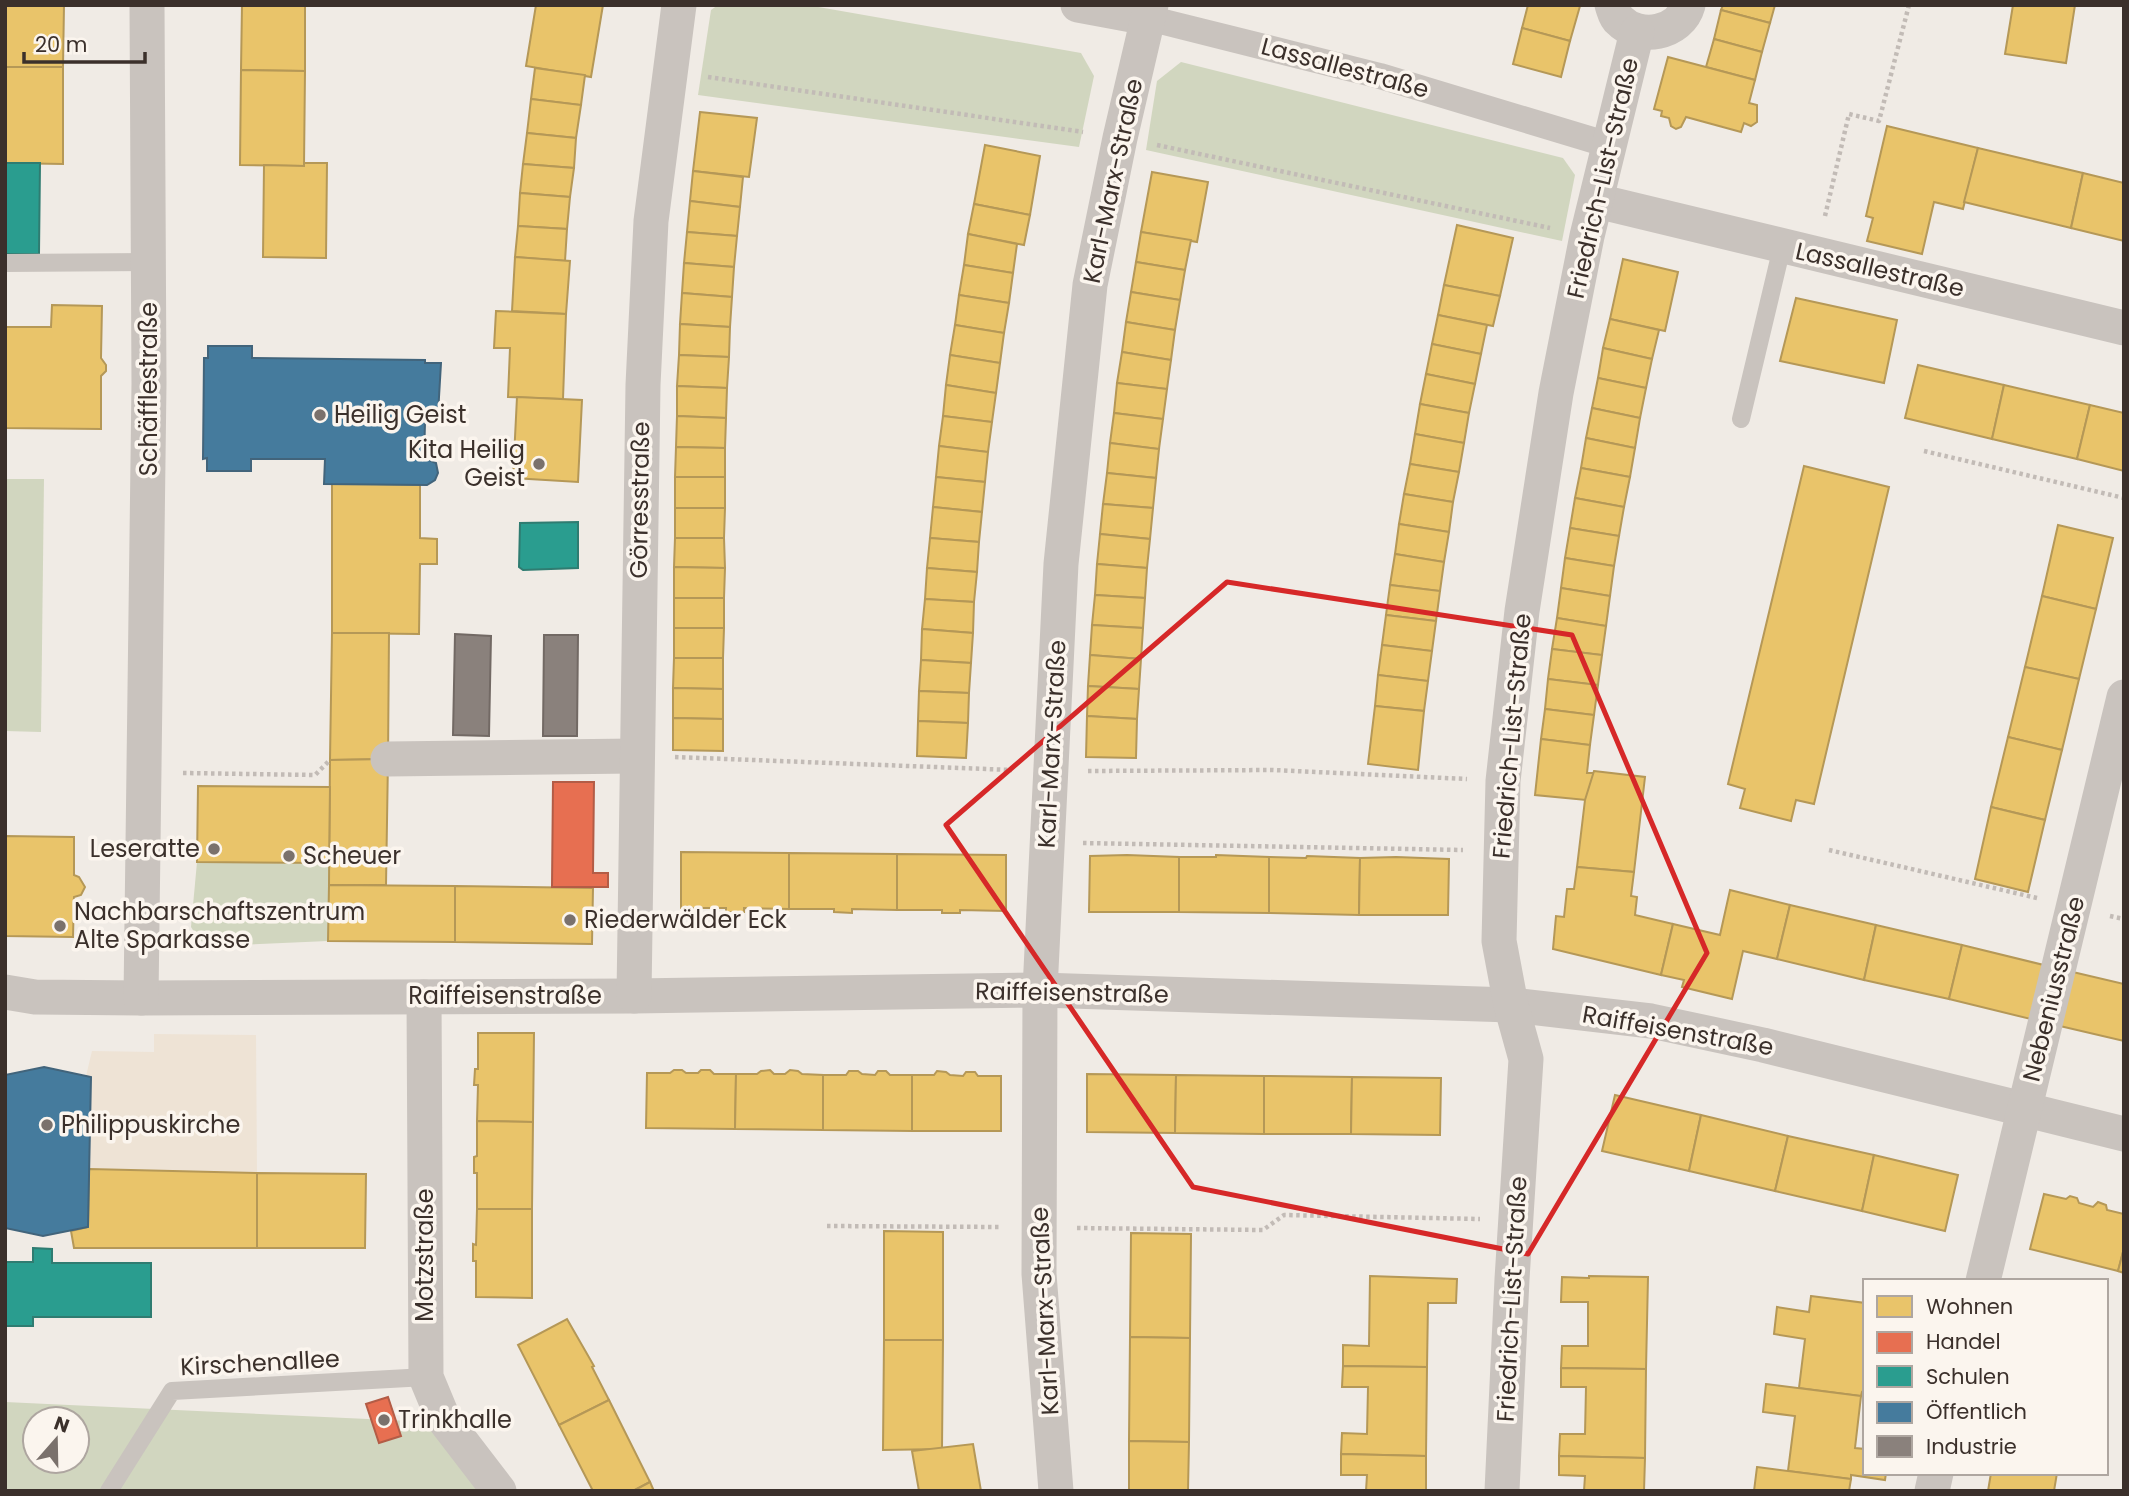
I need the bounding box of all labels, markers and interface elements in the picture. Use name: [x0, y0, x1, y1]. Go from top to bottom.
scale bar: [24, 21, 145, 65]
street label: Lassallestraße: [1258, 29, 1433, 106]
text: 20 m: [35, 30, 88, 59]
street label: Friedrich-List-Straße: [1559, 54, 1646, 301]
street label: Karl-Marx-Straße: [1075, 76, 1150, 286]
street label: Lassallestraße: [1792, 234, 1968, 305]
street label: Schäfflestraße: [132, 302, 165, 476]
place label: Heilig Geist: [334, 398, 467, 431]
marker: Heilig Geist: [312, 407, 328, 423]
street label: Görresstraße: [622, 421, 657, 579]
place label: Kita Heilig Geist: [408, 433, 525, 494]
marker: Kita Heilig Geist: [531, 456, 547, 472]
street label: Friedrich-List-Straße: [1484, 612, 1539, 860]
street label: Karl-Marx-Straße: [1030, 639, 1073, 849]
place label: Leseratte: [90, 832, 200, 865]
place label: Scheuer: [303, 839, 401, 872]
marker: Leseratte: [206, 841, 222, 857]
marker: Scheuer: [281, 848, 297, 864]
street label: Nebeniusstraße: [2015, 893, 2092, 1085]
place label: Nachbarschaftszentrum Alte Sparkasse: [74, 895, 365, 956]
place label: Riederwälder Eck: [584, 903, 788, 936]
marker: Riederwälder Eck: [562, 912, 578, 928]
marker: Nachbarschaftszentrum Alte Sparkasse: [52, 918, 68, 934]
street label: Raiffeisenstraße: [975, 974, 1169, 1011]
street label: Raiffeisenstraße: [408, 979, 602, 1012]
street label: Raiffeisenstraße: [1580, 997, 1776, 1064]
place label: Philippuskirche: [61, 1108, 240, 1141]
marker: Philippuskirche: [39, 1117, 55, 1133]
street label: Friedrich-List-Straße: [1489, 1175, 1534, 1423]
street label: Motzstraße: [408, 1188, 441, 1322]
street label: Karl-Marx-Straße: [1023, 1206, 1066, 1416]
legend: [1863, 1279, 2108, 1475]
text: Wohnen: [1926, 1292, 2013, 1321]
text: Handel: [1926, 1327, 2001, 1356]
street label: Kirschenallee: [179, 1342, 341, 1383]
text: Schulen: [1926, 1362, 2010, 1391]
text: Öffentlich: [1926, 1397, 2027, 1426]
place label: Trinkhalle: [398, 1403, 512, 1436]
north arrow: [21, 1405, 91, 1475]
text: N: [50, 1409, 73, 1440]
marker: Trinkhalle: [376, 1412, 392, 1428]
text: Industrie: [1926, 1432, 2017, 1461]

